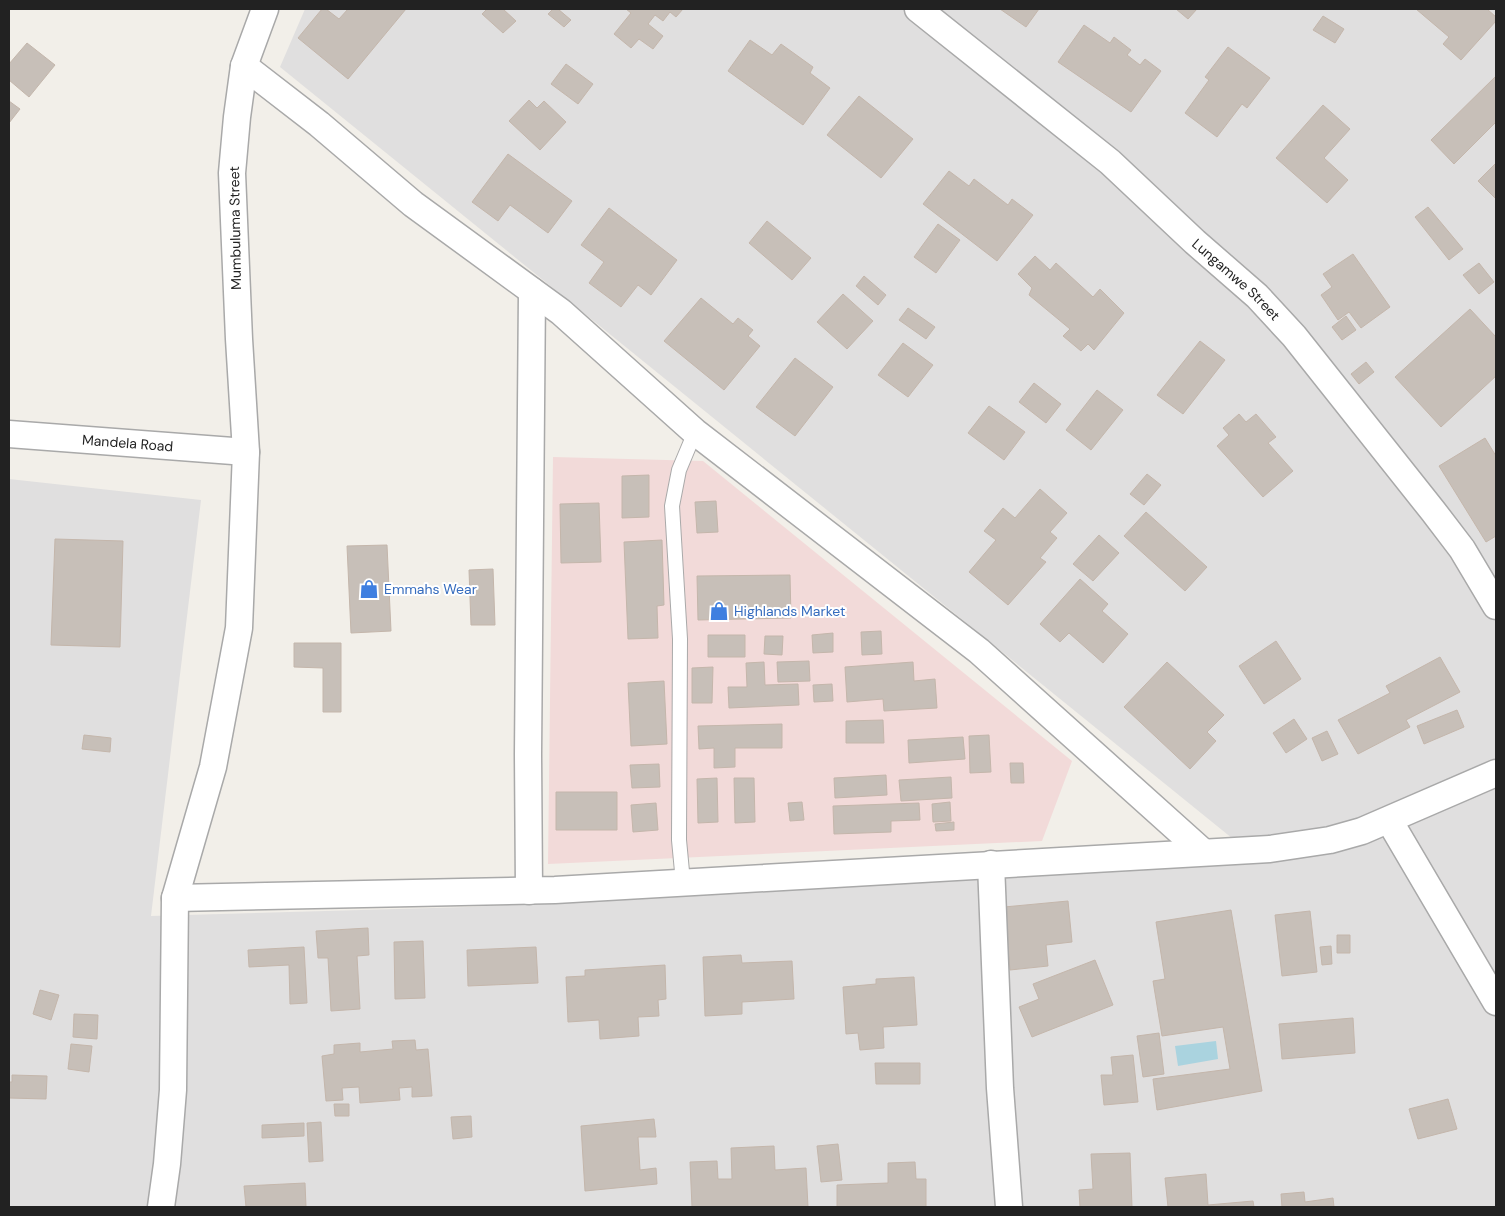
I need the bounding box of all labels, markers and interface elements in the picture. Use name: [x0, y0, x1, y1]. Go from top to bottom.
street label: Mumbuluma Street: [225, 166, 245, 290]
street label: Lungamwe Street: [1188, 235, 1284, 324]
street label: Mandela Road: [81, 431, 174, 455]
shop icon: Emmahs Wear: [358, 578, 380, 600]
place label: Emmahs Wear: [384, 580, 477, 598]
shop icon: Highlands Market: [708, 600, 730, 622]
place label: Highlands Market: [734, 602, 845, 620]

